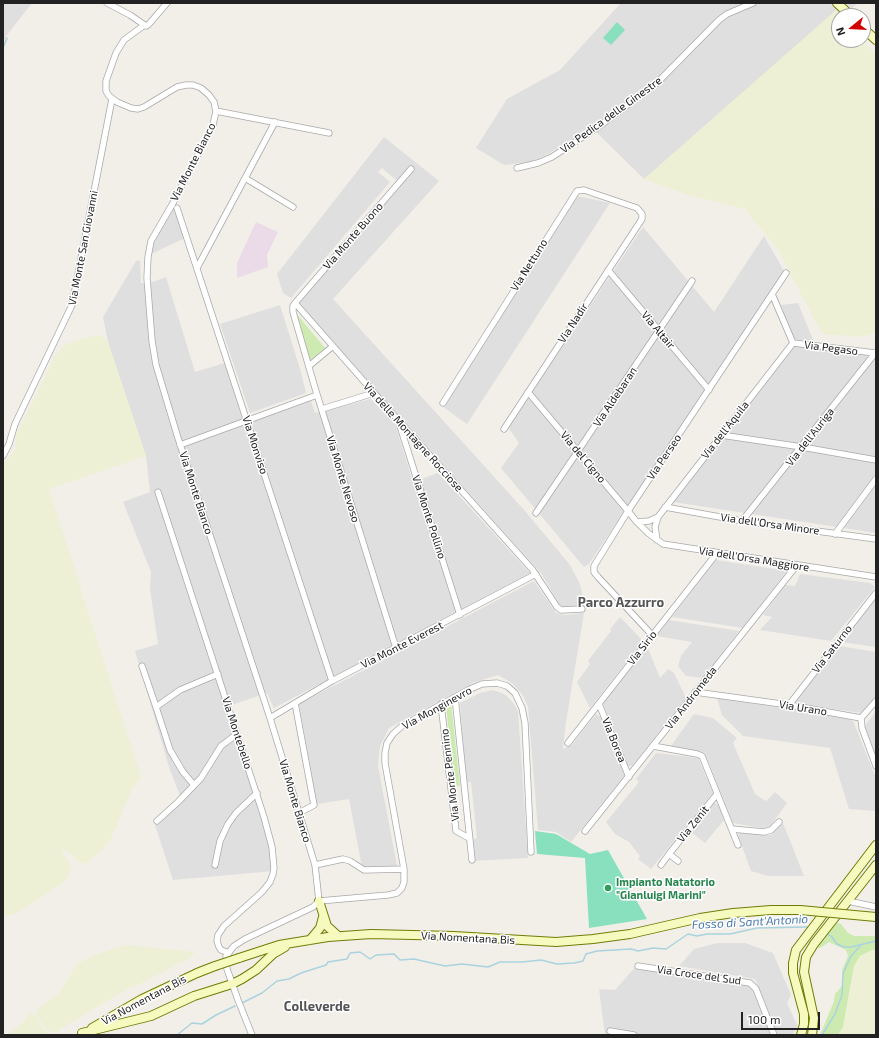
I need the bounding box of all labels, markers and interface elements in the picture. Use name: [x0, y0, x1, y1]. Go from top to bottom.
north arrow: [831, 8, 871, 48]
text: N: [833, 26, 847, 37]
street label: Via Pedica delle Ginestre: [558, 74, 664, 156]
street label: Via Monte Bianco: [168, 121, 218, 203]
street label: Via Monte San Giovanni: [65, 189, 101, 307]
street label: Via Monte Buono: [320, 200, 386, 272]
street label: Via Nettuno: [508, 237, 550, 293]
street label: Via Nadir: [555, 300, 591, 346]
street label: Via Altair: [638, 308, 678, 352]
street label: Via Pegaso: [803, 338, 859, 358]
street label: Via Aldebaran: [590, 365, 640, 429]
street label: Via delle Montagne Rocciose: [360, 380, 466, 494]
street label: Via dell'Aquila: [698, 398, 752, 462]
street label: Via dell'Auriga: [783, 405, 837, 469]
street label: Via Monviso: [239, 414, 271, 476]
street label: Via del Cigno: [557, 428, 609, 486]
street label: Via Perseo: [644, 432, 684, 482]
street label: Via Monte Nevoso: [323, 434, 363, 524]
street label: Via Monte Bianco: [176, 450, 216, 536]
street label: Via Monte Pollino: [409, 473, 449, 561]
street label: Via dell'Orsa Minore: [720, 511, 820, 537]
street label: Via dell'Orsa Maggiore: [698, 544, 810, 574]
district label: Parco Azzurro: [578, 595, 664, 611]
street label: Via Monte Everest: [359, 619, 445, 671]
street label: Via Saturno: [809, 622, 855, 676]
street label: Via Sirio: [624, 628, 660, 668]
street label: Via Andromeda: [662, 664, 720, 732]
street label: Via Monginevro: [400, 683, 474, 733]
street label: Via Montebello: [219, 695, 255, 771]
street label: Via Urano: [778, 698, 828, 718]
street label: Via Borea: [599, 716, 629, 764]
street label: Via Monte Pennino: [438, 728, 462, 822]
street label: Via Monte Bianco: [276, 758, 314, 844]
street label: Via Zenit: [674, 803, 712, 845]
place label: Impianto Natatorio "Gianluigi Marini": [616, 875, 715, 901]
marker: Impianto Natatorio "Gianluigi Marini": [603, 883, 613, 893]
water label: Fosso di Sant'Antonio: [691, 912, 809, 932]
street label: Via Nomentana Bis: [421, 929, 515, 947]
street label: Via Croce del Sud: [656, 963, 742, 987]
street label: Via Nomentana Bis: [99, 972, 189, 1028]
district label: Colleverde: [284, 999, 350, 1015]
scale bar: [743, 1004, 822, 1030]
text: 100 m: [748, 1012, 780, 1026]

